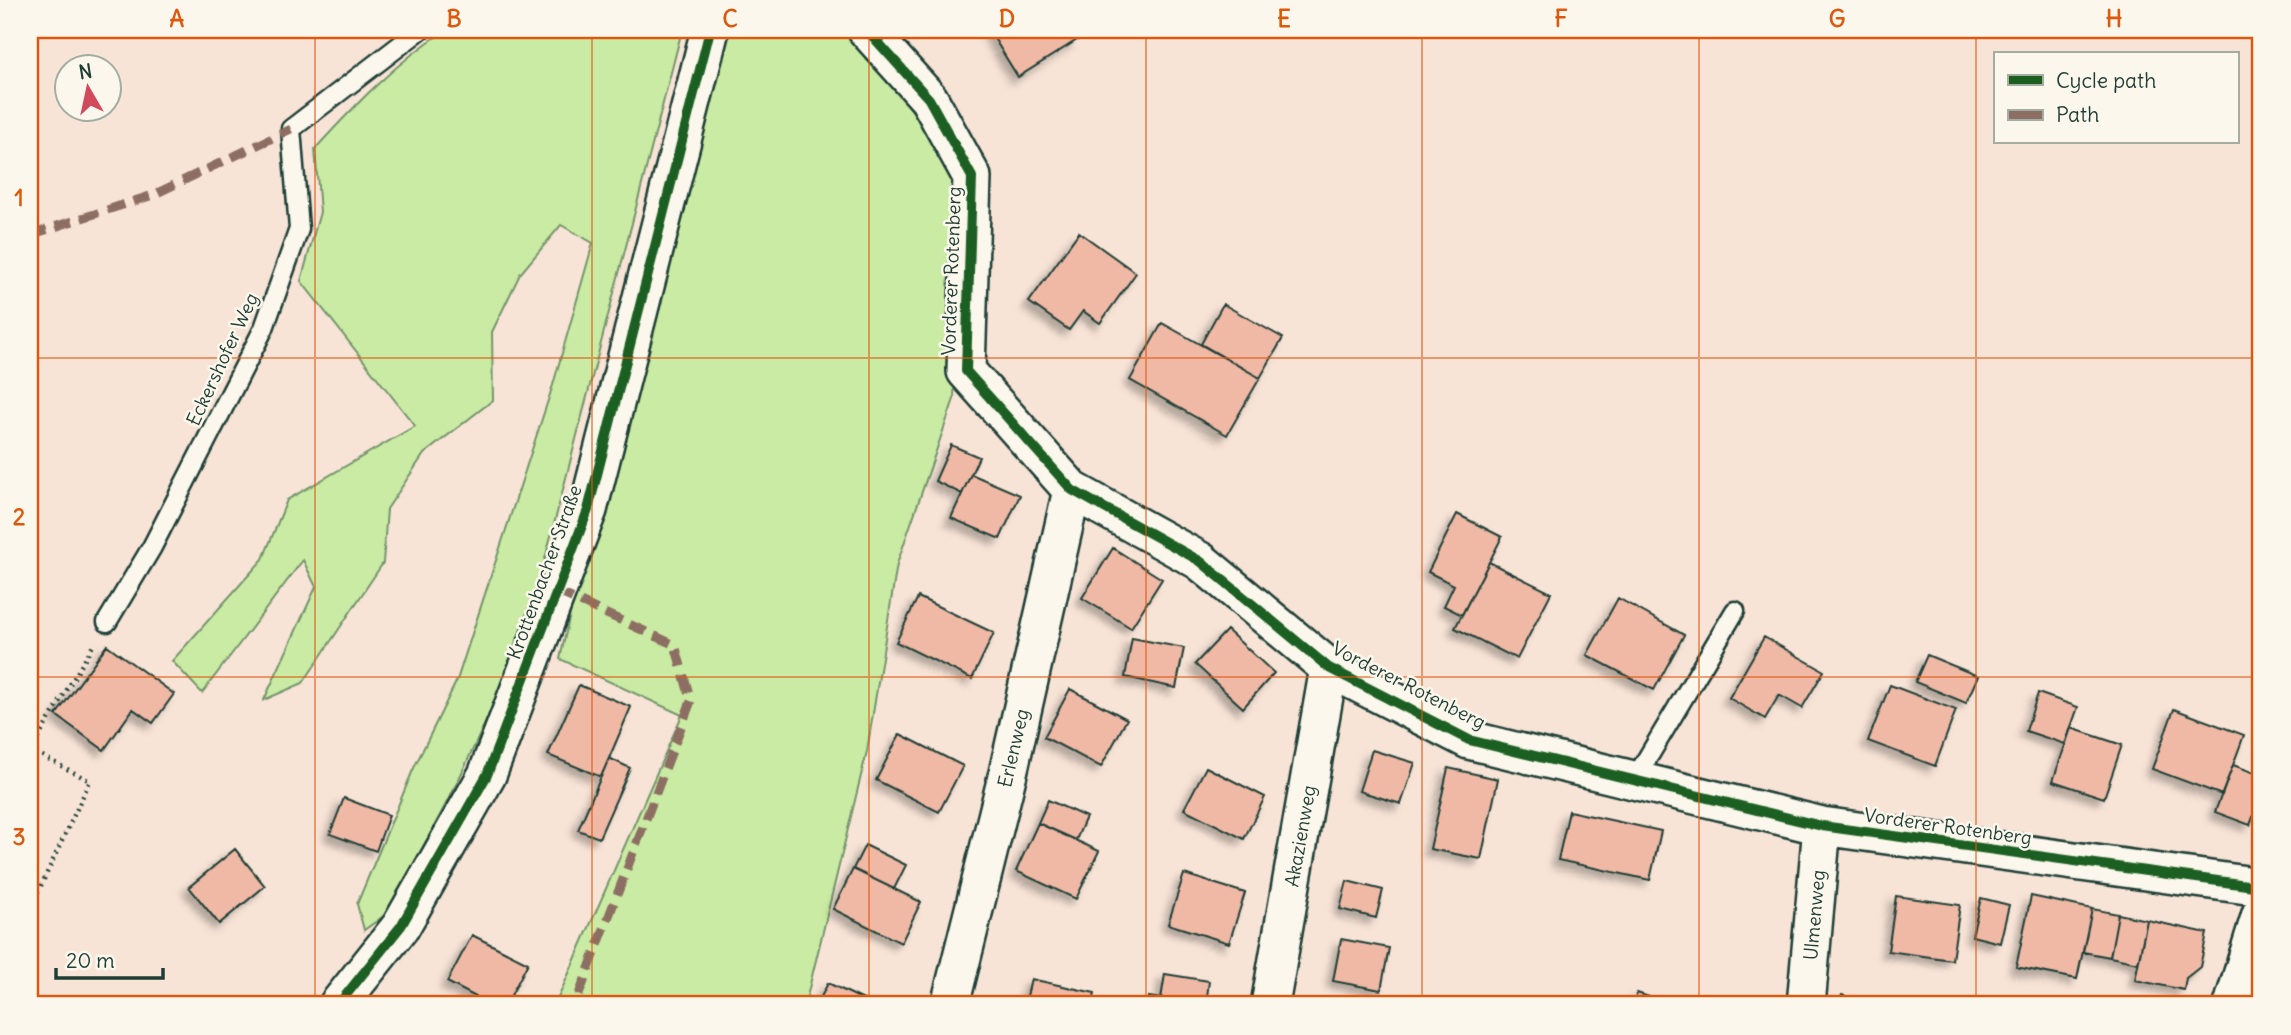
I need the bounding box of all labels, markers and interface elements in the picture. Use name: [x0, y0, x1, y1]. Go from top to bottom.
text: A: [170, 4, 185, 33]
text: B: [446, 4, 462, 33]
text: C: [722, 4, 738, 33]
text: D: [999, 4, 1015, 33]
text: E: [1277, 4, 1291, 33]
text: F: [1554, 4, 1568, 33]
text: G: [1829, 4, 1845, 33]
text: H: [2106, 4, 2122, 33]
north arrow: [52, 52, 122, 122]
legend: [1994, 52, 2238, 144]
text: N: [77, 58, 94, 84]
text: Cycle path: [2056, 67, 2156, 94]
text: Path: [2056, 101, 2099, 128]
text: 1: [14, 183, 24, 212]
street label: Vorderer Rotenberg: [936, 186, 966, 356]
street label: Eckershofer Weg: [181, 289, 263, 429]
street label: Krottenbacher Straße: [501, 482, 587, 662]
text: 2: [13, 502, 26, 531]
street label: Vorderer Rotenberg: [1328, 636, 1490, 734]
street label: Erlenweg: [992, 706, 1034, 790]
street label: Akazienweg: [1279, 783, 1321, 889]
street label: Vorderer Rotenberg: [1863, 802, 2033, 850]
text: 3: [12, 822, 26, 851]
street label: Ulmenweg: [1798, 869, 1830, 961]
scale bar: [56, 937, 163, 981]
text: 20 m: [66, 947, 115, 974]

